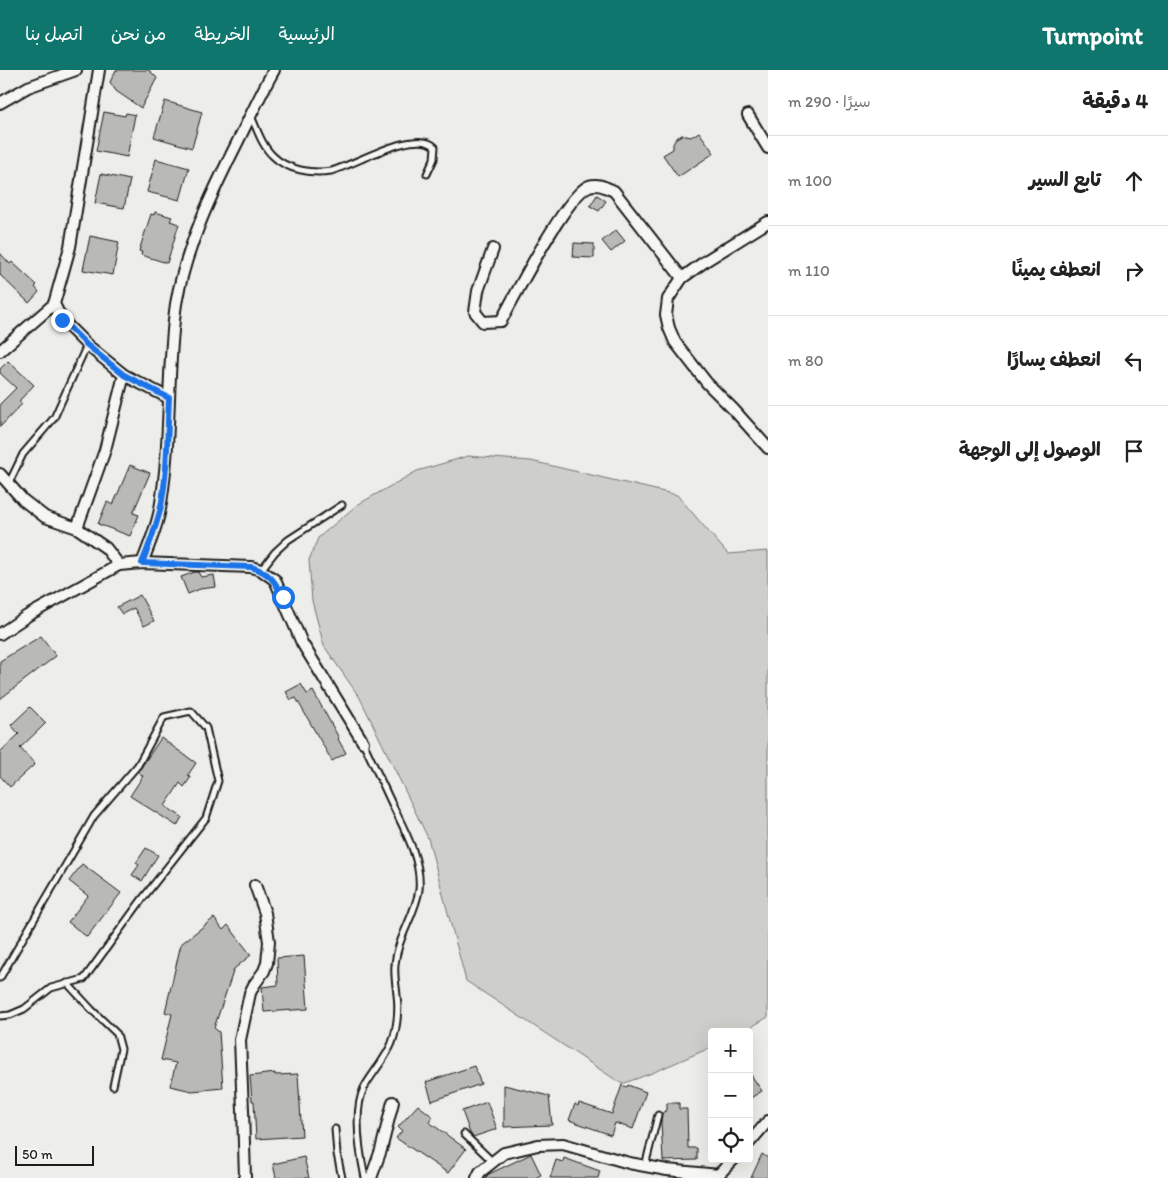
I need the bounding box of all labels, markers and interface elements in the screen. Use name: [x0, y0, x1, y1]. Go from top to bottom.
text: Turnpoint: [1042, 21, 1143, 50]
text: اتصل بنا: [25, 23, 83, 45]
text: من نحن: [111, 23, 166, 45]
text: الخريطة: [194, 23, 251, 45]
text: الرئيسية: [279, 23, 335, 45]
text: 4 دقيقة: [1082, 88, 1148, 113]
text: سيرًا · 290 m: [788, 92, 871, 111]
icon: ahead: [1120, 167, 1148, 195]
text: تابع السير: [1029, 168, 1101, 191]
text: 100 m: [788, 171, 832, 190]
icon: right: [1120, 257, 1148, 285]
text: انعطف يمينًا: [1012, 258, 1101, 281]
text: 110 m: [788, 261, 830, 280]
route end: [51, 309, 74, 332]
icon: left: [1120, 347, 1148, 375]
text: انعطف يسارًا: [1007, 348, 1101, 371]
text: 80 m: [788, 351, 824, 370]
icon: arrive: [1120, 437, 1148, 465]
text: الوصول إلى الوجهة: [959, 438, 1101, 461]
route start: [272, 586, 295, 609]
map controls: [708, 1028, 753, 1163]
button: +: [708, 1028, 753, 1073]
button: −: [708, 1073, 753, 1118]
button: locate: [708, 1118, 753, 1163]
scale bar: [15, 1143, 94, 1166]
text: 50 m: [22, 1146, 53, 1163]

